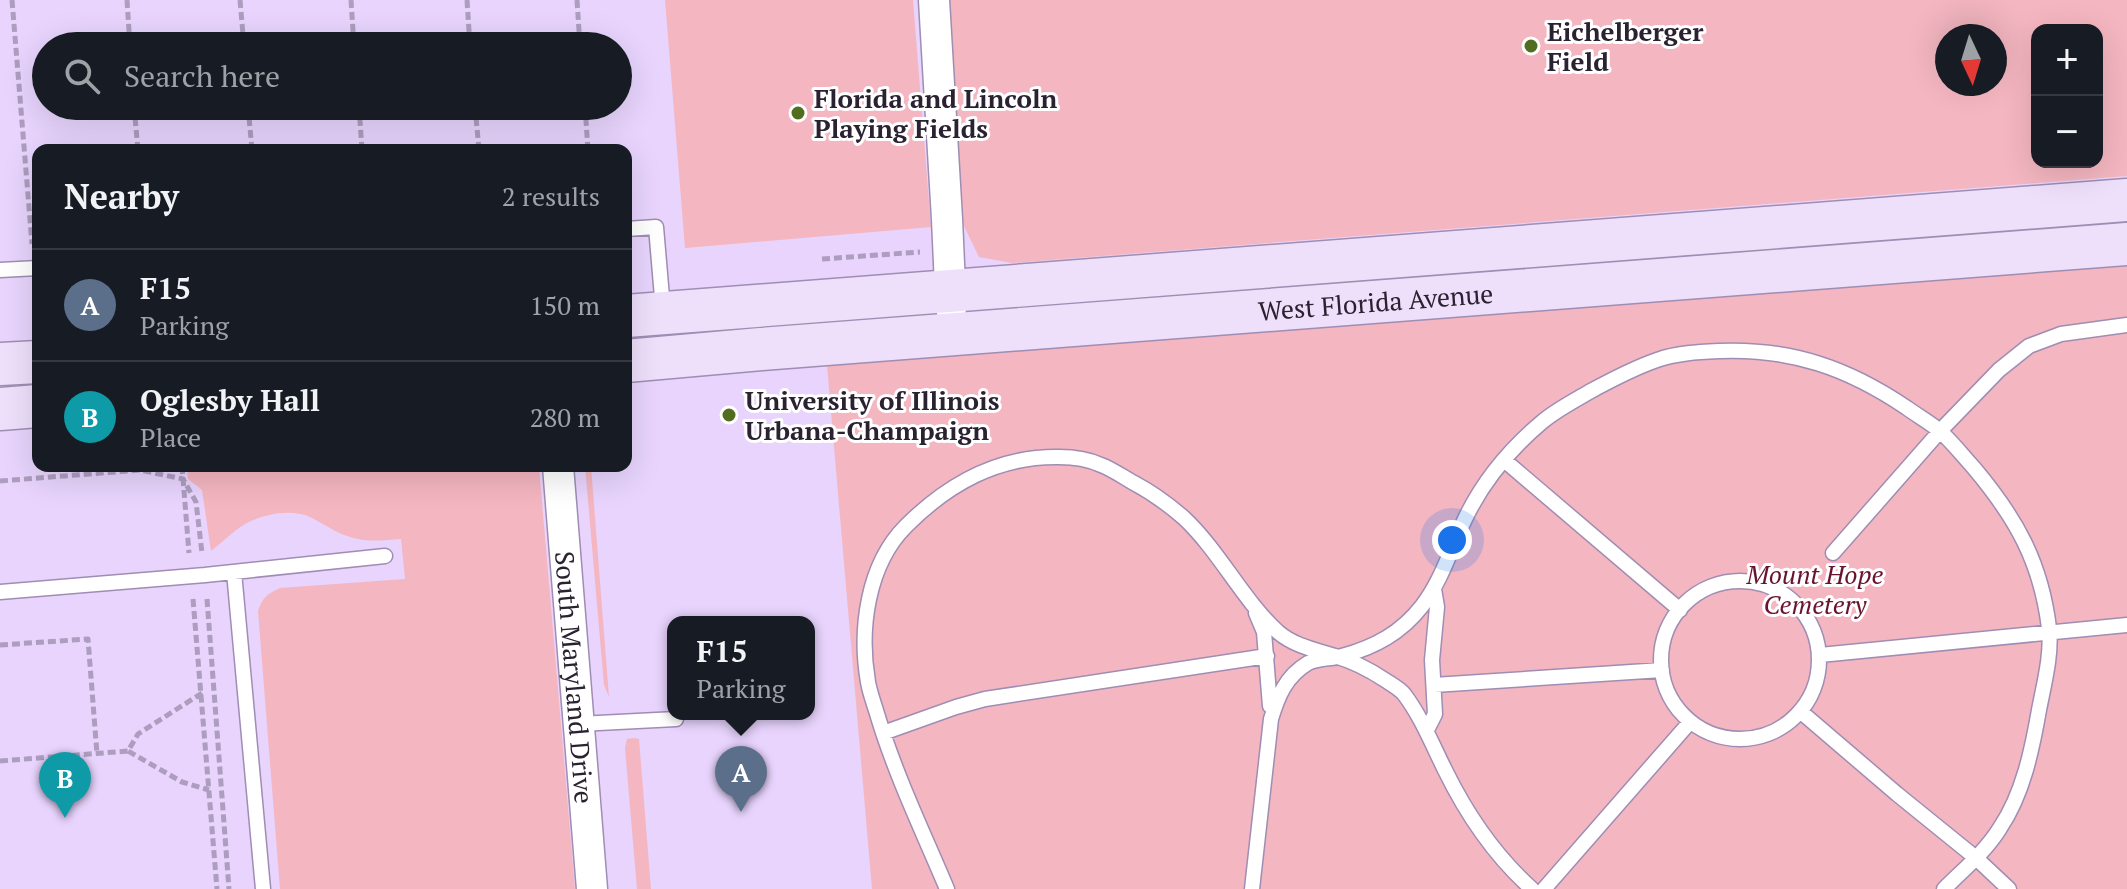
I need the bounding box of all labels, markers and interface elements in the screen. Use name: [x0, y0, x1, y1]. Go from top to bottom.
place label: Eichelberger Field: [1547, 14, 1704, 78]
north arrow: [1935, 24, 2007, 96]
map controls: [2031, 24, 2103, 168]
button: +: [2031, 24, 2103, 96]
search box: [32, 32, 632, 120]
marker: Eichelberger Field: [1522, 37, 1540, 55]
icon: search: [60, 54, 104, 98]
text: Search here: [124, 56, 280, 96]
place label: Florida and Lincoln Playing Fields: [814, 81, 1058, 145]
button: −: [2031, 96, 2103, 168]
marker: Florida and Lincoln Playing Fields: [789, 104, 807, 122]
text: Nearby: [64, 174, 179, 219]
text: 2 results: [502, 179, 600, 213]
text: F15: [140, 268, 191, 308]
street label: West Florida Avenue: [1257, 276, 1494, 328]
text: A: [81, 288, 99, 322]
text: 150 m: [530, 288, 600, 322]
text: Parking: [140, 308, 229, 342]
text: Oglesby Hall: [140, 380, 320, 420]
place label: University of Illinois Urbana-Champaign: [745, 383, 999, 447]
text: B: [82, 400, 98, 434]
text: 280 m: [530, 400, 600, 434]
marker: University of Illinois Urbana-Champaign: [720, 406, 738, 424]
text: Place: [140, 420, 201, 454]
your location: [1432, 520, 1472, 560]
street label: South Maryland Drive: [548, 550, 602, 805]
park label: Mount Hope Cemetery: [1746, 557, 1884, 621]
popup: [667, 616, 815, 720]
text: F15: [697, 631, 748, 671]
text: Parking: [697, 671, 785, 705]
pin: A: [715, 746, 767, 812]
pin: B: [39, 752, 91, 818]

